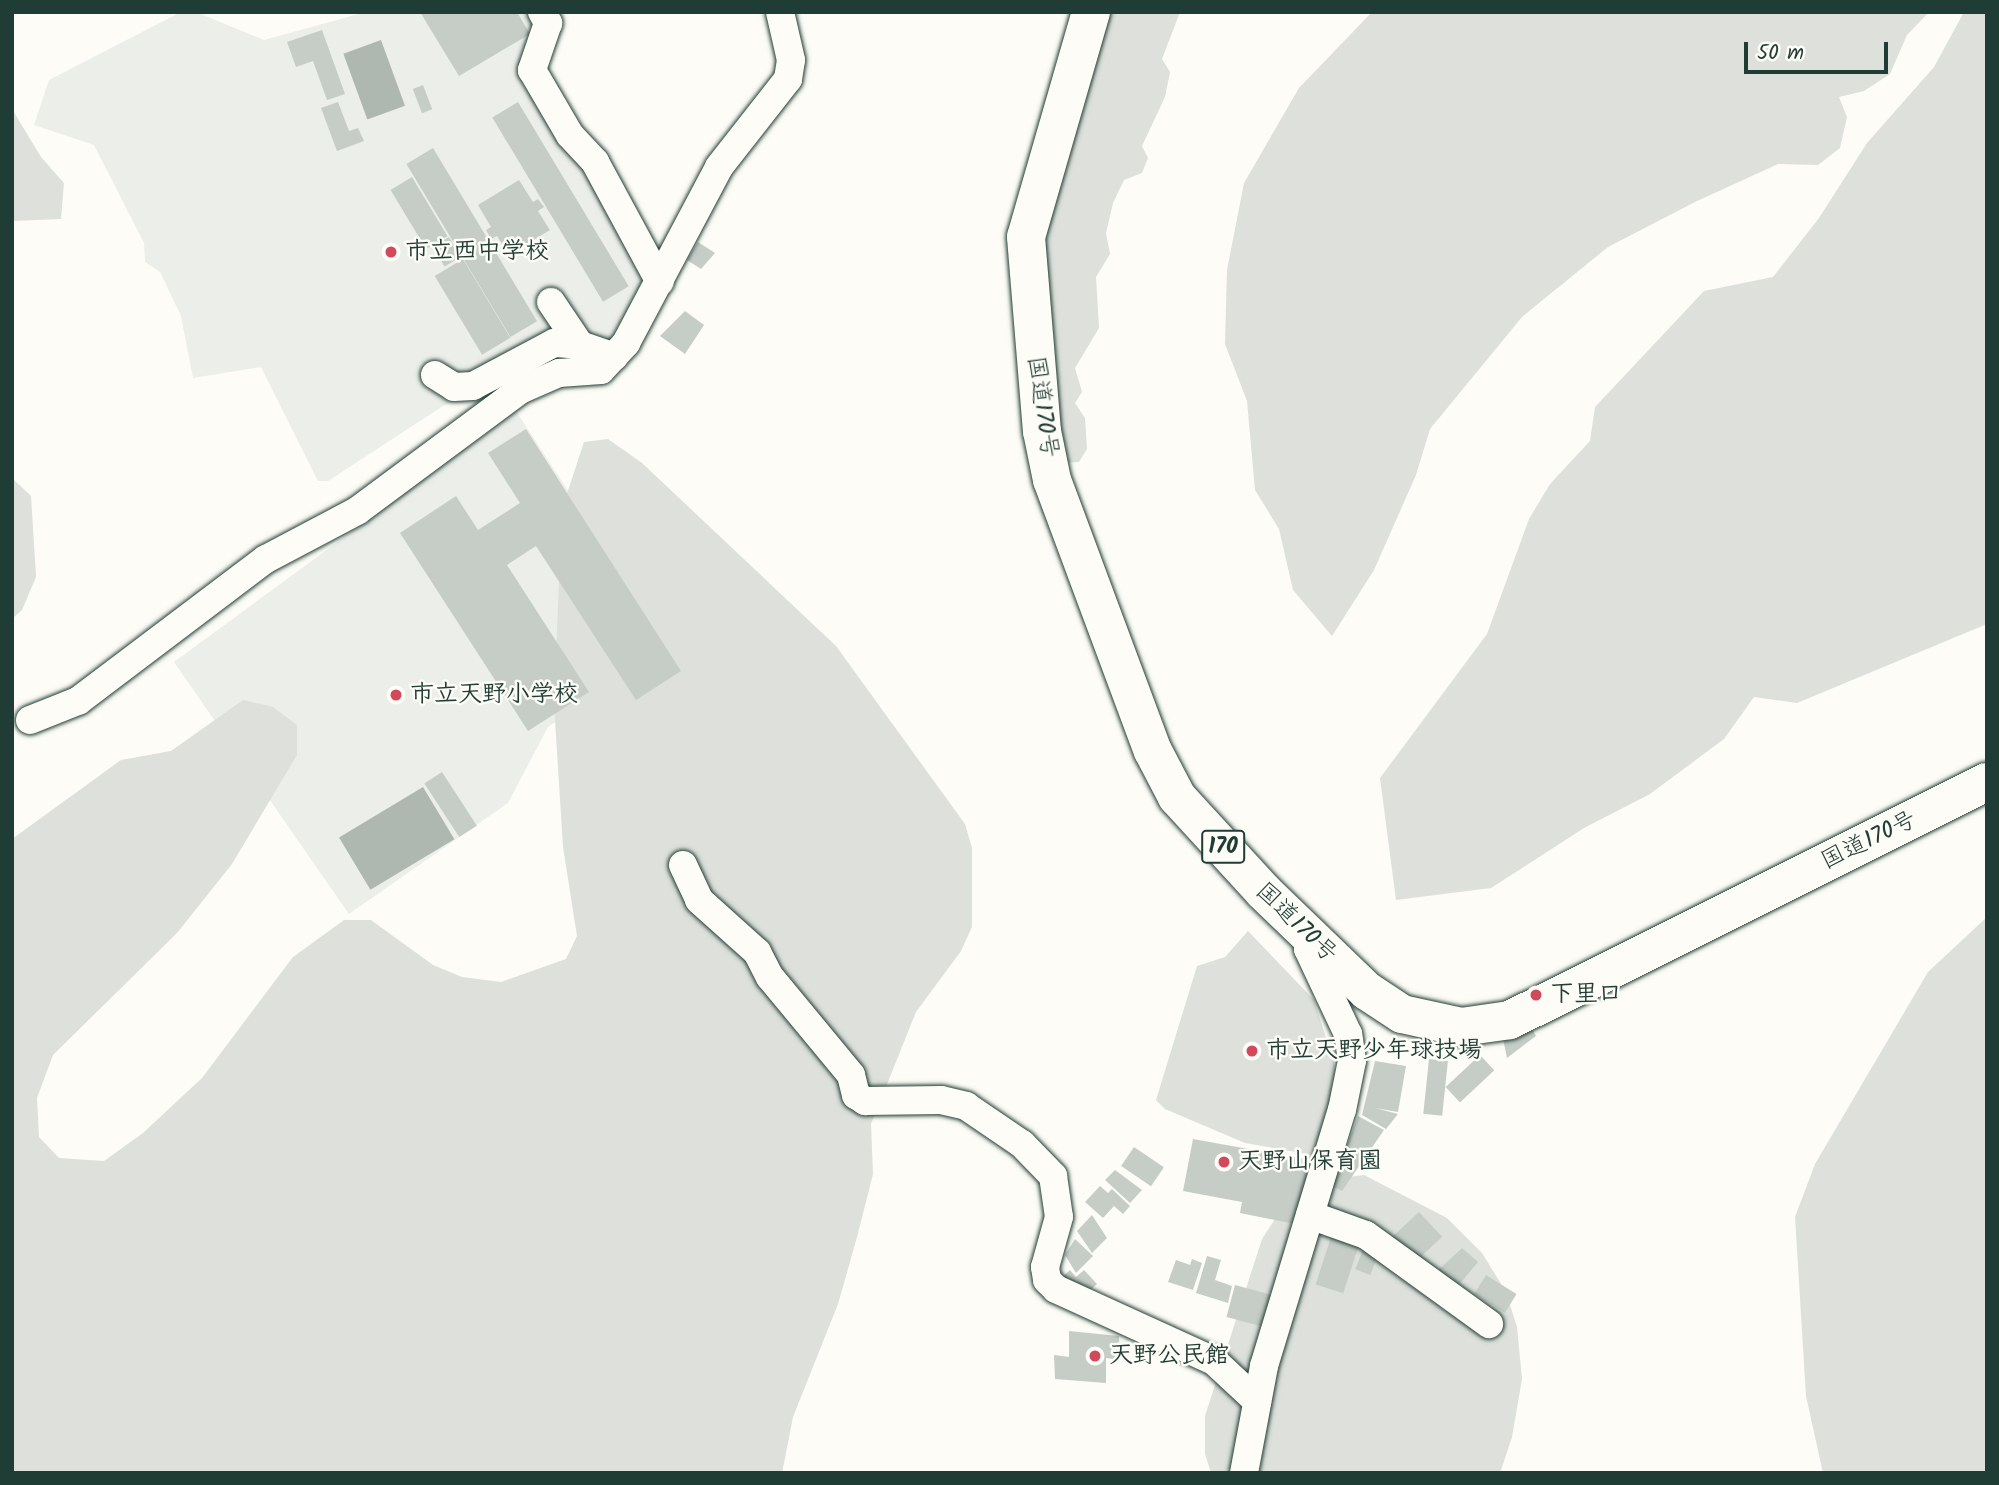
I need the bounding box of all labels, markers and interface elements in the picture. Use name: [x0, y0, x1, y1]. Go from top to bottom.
scale bar: [1747, 28, 1890, 72]
text: 50 m: [1757, 37, 1804, 70]
place label: 市立西中学校: [405, 238, 549, 266]
marker: 市立西中学校: [383, 244, 399, 260]
street label: 国道170号: [1021, 354, 1063, 460]
place label: 市立天野小学校: [410, 681, 578, 709]
marker: 市立天野小学校: [388, 687, 404, 703]
street label: 国道170号: [1817, 806, 1921, 876]
road number: 170: [1200, 828, 1246, 866]
street label: 国道170号: [1249, 877, 1343, 969]
place label: 下里口: [1550, 981, 1622, 1009]
marker: 下里口: [1528, 987, 1544, 1003]
place label: 市立天野少年球技場: [1266, 1037, 1482, 1065]
marker: 市立天野少年球技場: [1244, 1043, 1260, 1059]
place label: 天野山保育園: [1238, 1148, 1382, 1176]
marker: 天野山保育園: [1216, 1154, 1232, 1170]
place label: 天野公民館: [1109, 1342, 1229, 1370]
marker: 天野公民館: [1087, 1348, 1103, 1364]

